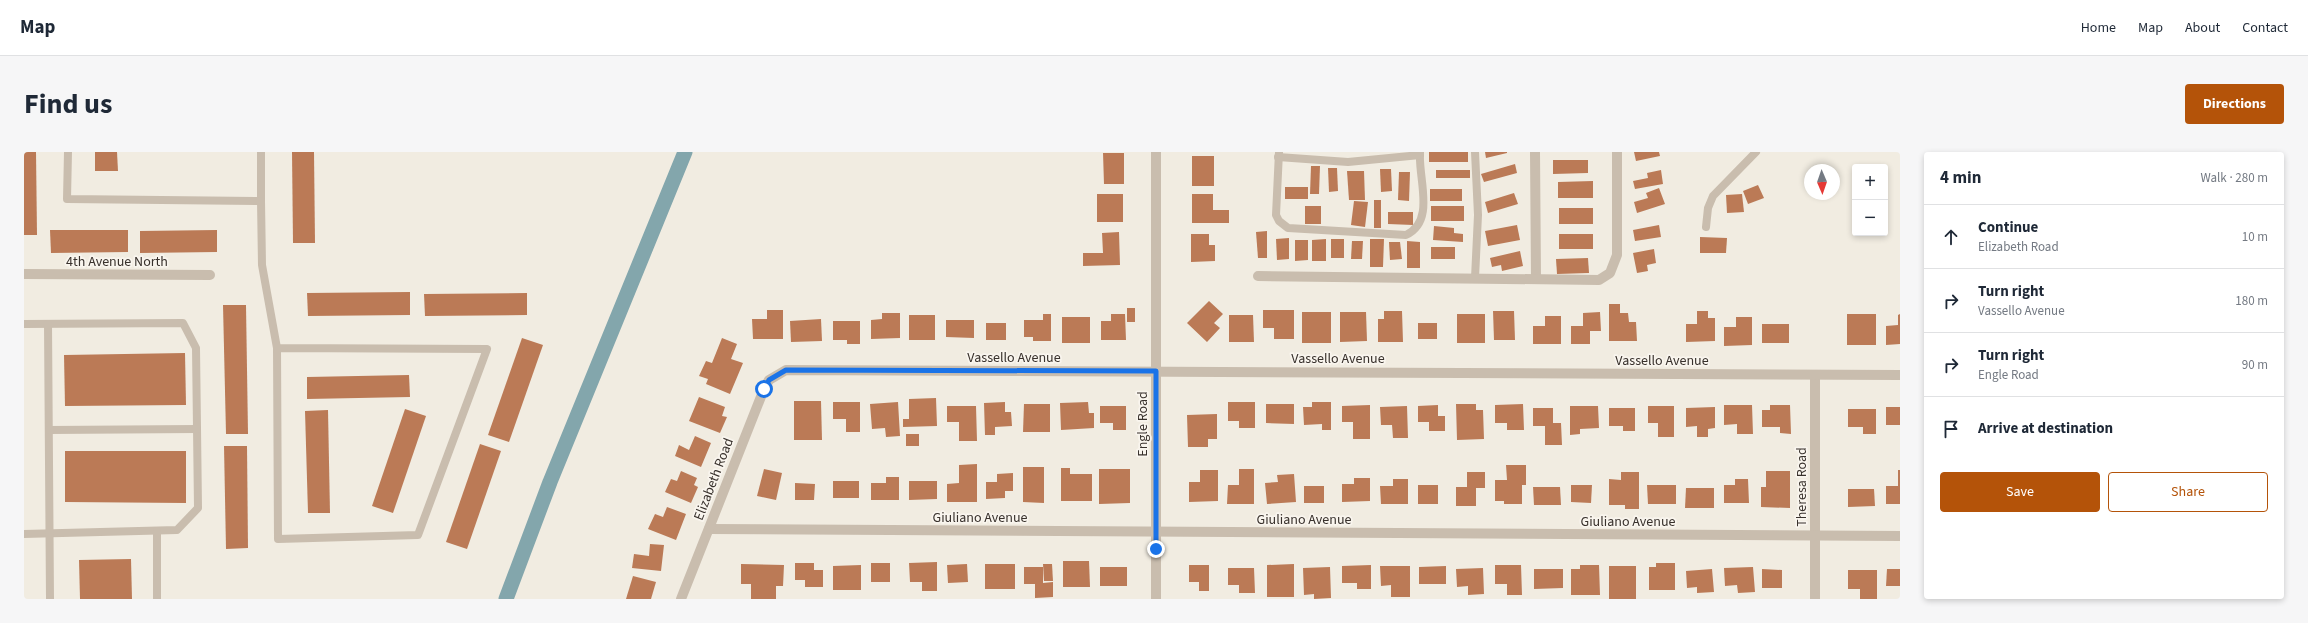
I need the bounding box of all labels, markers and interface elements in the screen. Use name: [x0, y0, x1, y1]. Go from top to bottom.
text: Map: [20, 14, 55, 41]
text: Home: [2081, 18, 2116, 38]
text: Map: [2138, 18, 2163, 38]
text: About: [2185, 18, 2220, 38]
text: Contact: [2242, 18, 2288, 38]
text: Find us: [24, 84, 112, 124]
button: Directions: [2185, 84, 2284, 124]
north arrow: [1804, 164, 1840, 200]
map controls: [1852, 164, 1888, 236]
button: +: [1852, 164, 1888, 200]
text: 4 min: [1940, 166, 1981, 190]
text: Walk · 280 m: [2200, 169, 2268, 187]
button: −: [1852, 200, 1888, 236]
text: Continue: [1978, 217, 2038, 238]
icon: ahead: [1940, 226, 1962, 248]
text: 10 m: [2242, 228, 2268, 246]
text: Elizabeth Road: [1978, 238, 2059, 256]
street label: 4th Avenue North: [66, 252, 168, 272]
text: Turn right: [1978, 281, 2044, 302]
icon: right: [1940, 290, 1962, 312]
text: 180 m: [2235, 292, 2268, 310]
text: Vassello Avenue: [1978, 302, 2065, 320]
text: Turn right: [1978, 345, 2044, 366]
street label: Vassello Avenue: [967, 348, 1061, 368]
street label: Vassello Avenue: [1291, 349, 1385, 369]
street label: Vassello Avenue: [1615, 351, 1709, 371]
icon: right: [1940, 354, 1962, 376]
text: 90 m: [2242, 356, 2268, 374]
text: Engle Road: [1978, 366, 2039, 384]
route start: [755, 380, 773, 398]
street label: Engle Road: [1133, 391, 1153, 457]
icon: arrive: [1940, 418, 1962, 440]
text: Arrive at destination: [1978, 418, 2113, 439]
street label: Elizabeth Road: [689, 435, 739, 523]
street label: Theresa Road: [1792, 447, 1812, 527]
button: Save: [1940, 472, 2100, 512]
button: Share: [2108, 472, 2268, 512]
street label: Giuliano Avenue: [933, 508, 1028, 528]
street label: Giuliano Avenue: [1257, 510, 1352, 530]
street label: Giuliano Avenue: [1581, 512, 1676, 532]
route end: [1147, 540, 1165, 558]

